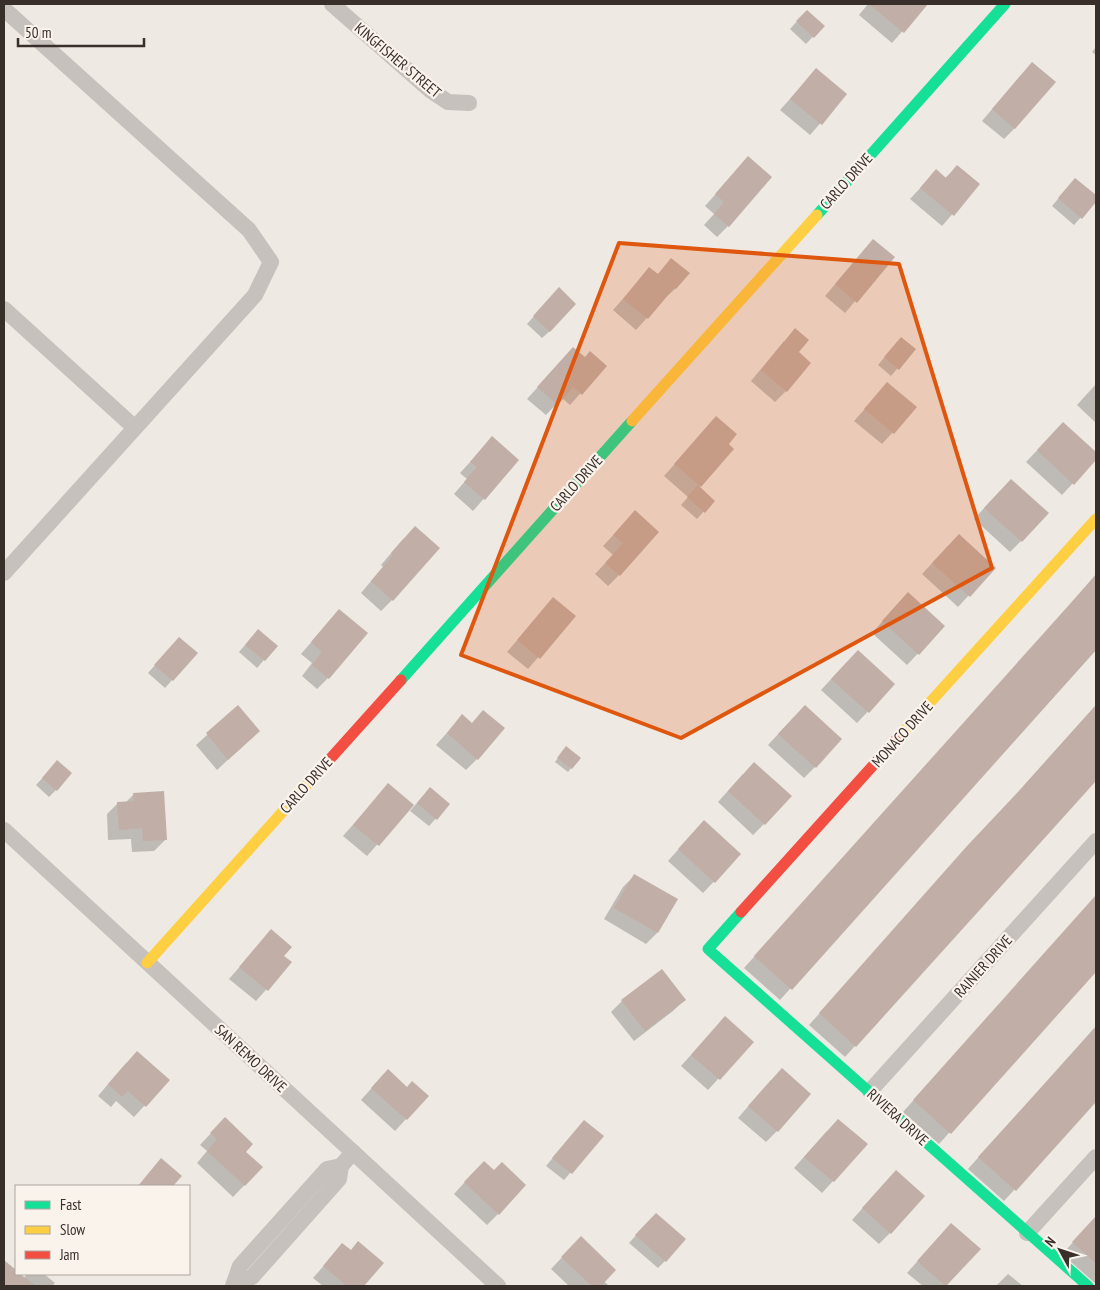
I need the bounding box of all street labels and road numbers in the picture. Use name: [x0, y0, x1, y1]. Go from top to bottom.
street label: KINGFISHER STREET: [351, 18, 445, 102]
street label: CARLO DRIVE: [816, 149, 876, 213]
street label: CARLO DRIVE: [546, 451, 606, 515]
street label: MONACO DRIVE: [867, 697, 937, 771]
street label: CARLO DRIVE: [276, 753, 336, 817]
street label: RAINIER DRIVE: [950, 931, 1016, 1001]
street label: SAN REMO DRIVE: [211, 1020, 291, 1096]
street label: RIVIERA DRIVE: [863, 1084, 933, 1150]

